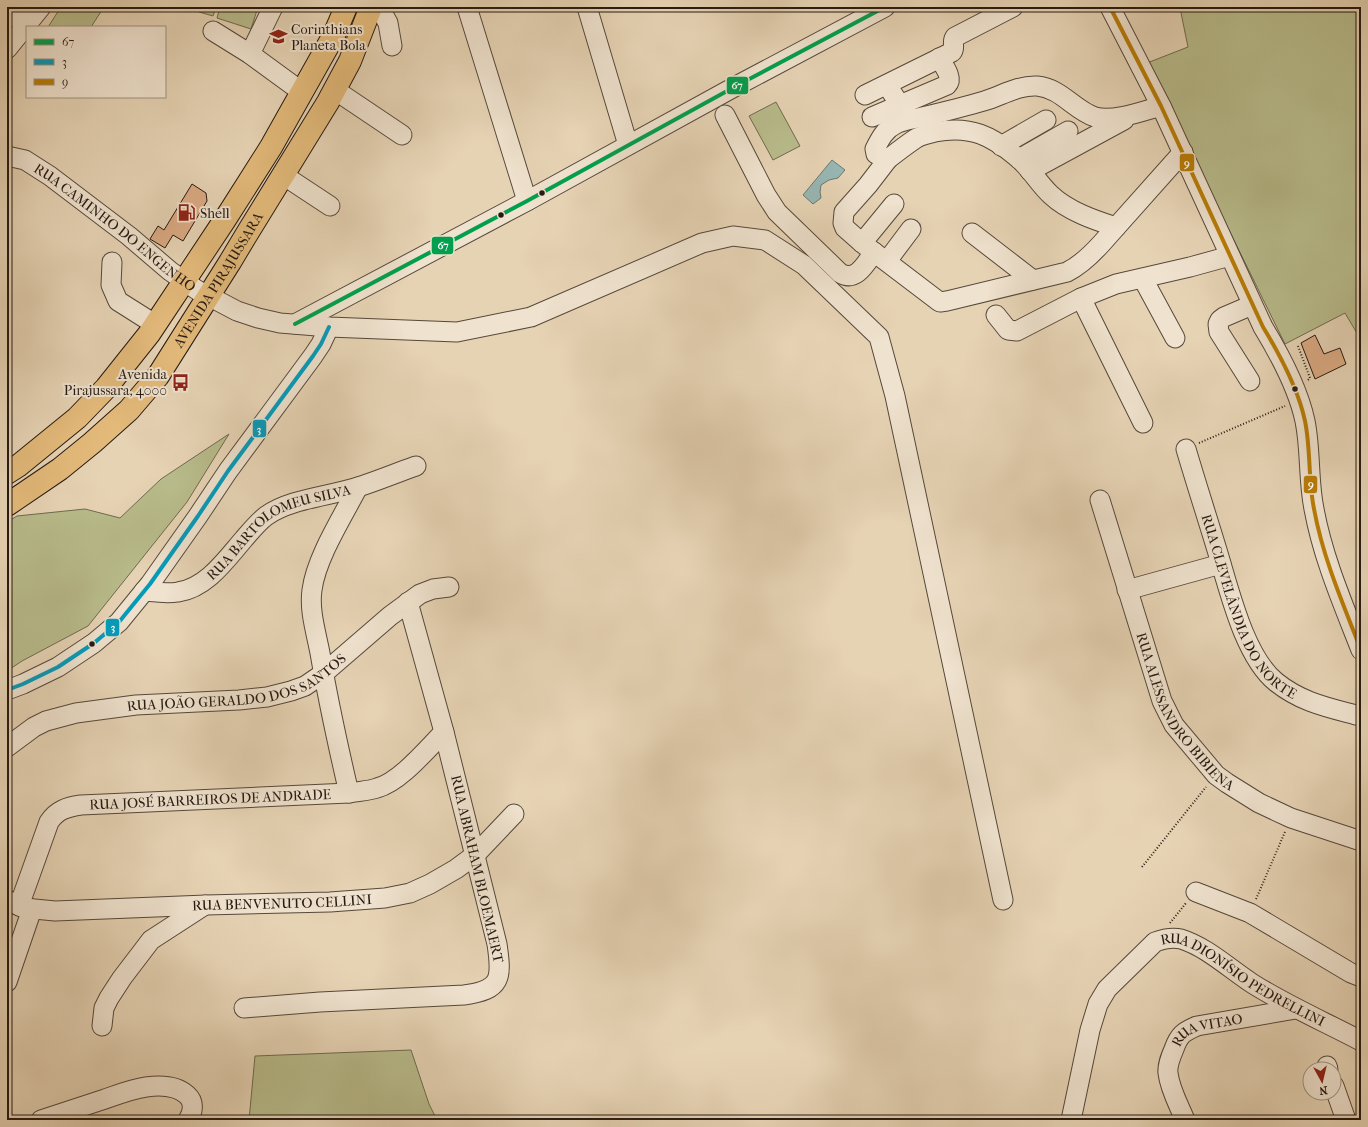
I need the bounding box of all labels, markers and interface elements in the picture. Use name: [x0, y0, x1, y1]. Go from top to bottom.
place label: Corinthians Planeta Bola: [291, 21, 366, 54]
legend: [26, 26, 166, 98]
school or university icon: Corinthians Planeta Bola: [268, 27, 288, 47]
text: 67: [62, 35, 74, 49]
text: 3: [62, 55, 67, 69]
text: 9: [62, 75, 68, 89]
line badge: 67: [726, 76, 749, 95]
text: 67: [731, 79, 743, 92]
line badge: 9: [1179, 153, 1195, 172]
text: 9: [1183, 157, 1190, 170]
street label: RUA CAMINHO DO ENGENHO: [31, 160, 199, 295]
unlabelled marker: [537, 188, 547, 198]
fuel station icon: Shell: [177, 203, 197, 223]
place label: Shell: [200, 205, 230, 222]
street label: AVENIDA PIRAJUSSARA: [169, 208, 267, 352]
unlabelled marker: [496, 210, 506, 220]
line badge: 67: [431, 236, 454, 255]
text: 67: [437, 239, 449, 252]
place label: Avenida Pirajussara, 4000: [64, 366, 168, 399]
bus stop icon: Avenida Pirajussara, 4000: [170, 372, 190, 392]
unlabelled marker: [1290, 384, 1300, 394]
line badge: 3: [252, 419, 267, 438]
text: 3: [257, 423, 262, 436]
line badge: 9: [1303, 475, 1318, 494]
text: 9: [1307, 478, 1314, 491]
street label: RUA BARTOLOMEU SILVA: [203, 481, 353, 584]
street label: RUA CLEVELÂNDIA DO NORTE: [1198, 512, 1300, 703]
line badge: 3: [105, 618, 120, 637]
text: 3: [111, 621, 116, 634]
street label: RUA ALESSANDRO BIBIENA: [1133, 630, 1238, 794]
unlabelled marker: [87, 639, 97, 649]
street label: RUA JOÃO GERALDO DOS SANTOS: [126, 650, 349, 715]
street label: RUA ABRAHAM BLOEMAERT: [447, 773, 507, 965]
street label: RUA JOSÉ BARREIROS DE ANDRADE: [89, 785, 332, 813]
street label: RUA BENVENUTO CELLINI: [192, 890, 373, 914]
street label: RUA DIONÍSIO PEDRELLINI: [1159, 929, 1328, 1030]
street label: RUA VITAO: [1168, 1010, 1244, 1049]
north arrow: [1302, 1061, 1342, 1101]
text: N: [1318, 1083, 1328, 1098]

